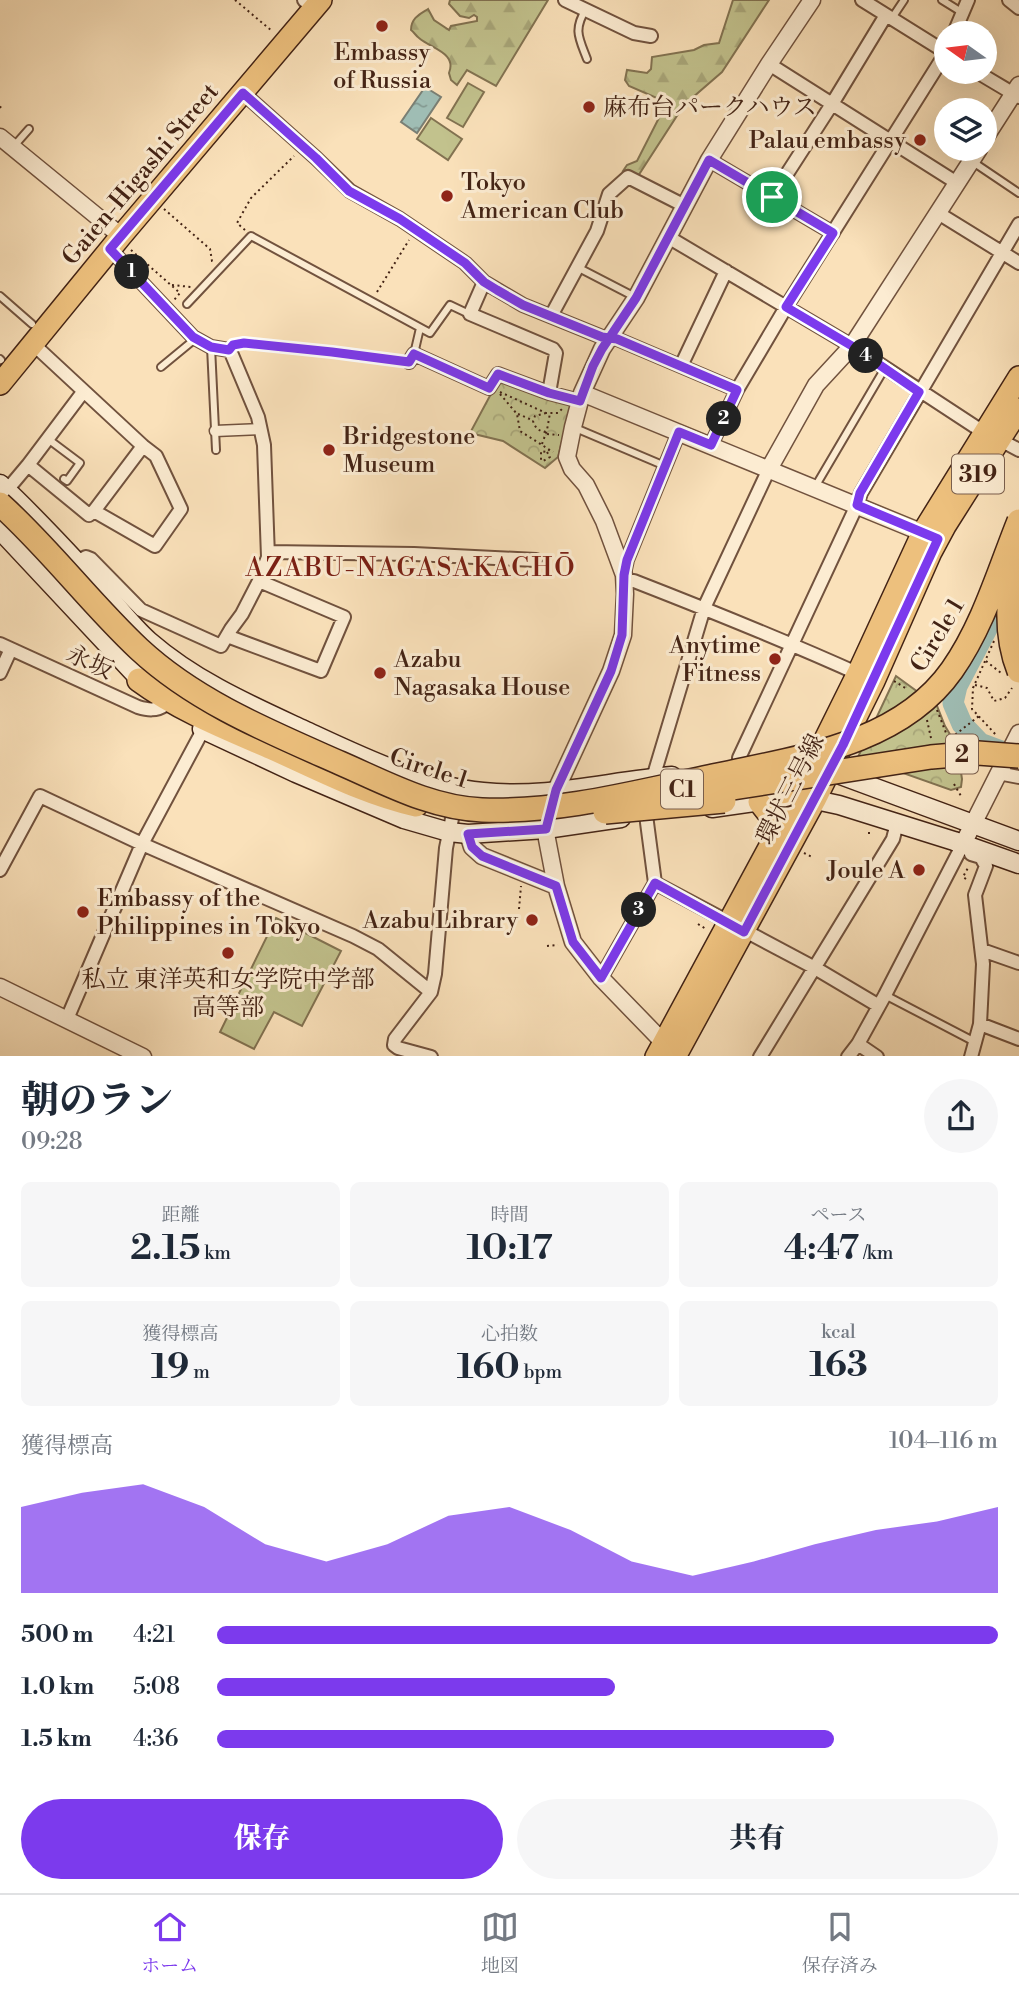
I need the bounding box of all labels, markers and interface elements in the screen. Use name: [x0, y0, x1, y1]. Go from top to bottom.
marker: Embassy of Russia: [374, 18, 390, 34]
north arrow: [934, 21, 998, 84]
map controls: [934, 21, 997, 161]
place label: Embassy of Russia: [333, 38, 432, 96]
street label: Gaien-Higashi Street: [56, 77, 226, 272]
place label: 麻布台パークハウス: [603, 93, 817, 123]
button: layers: [934, 98, 997, 161]
marker: 麻布台パークハウス: [581, 99, 597, 115]
place label: Palau embassy: [749, 126, 906, 156]
marker: Palau embassy: [912, 132, 928, 148]
pin: [742, 167, 802, 227]
place label: Tokyo American Club: [460, 168, 624, 226]
icon: arrive: [753, 178, 791, 216]
marker: Tokyo American Club: [439, 188, 455, 204]
pin: 1: [114, 254, 150, 290]
text: 1: [127, 259, 136, 283]
pin: 4: [848, 338, 884, 374]
text: 4: [859, 343, 872, 367]
pin: 2: [706, 402, 742, 436]
text: 2: [718, 406, 729, 430]
place label: Bridgestone Museum: [342, 422, 475, 480]
marker: Bridgestone Museum: [321, 442, 337, 458]
road number: 319: [952, 454, 1004, 494]
district label: AZABU-NAGASAKACHŌ: [244, 552, 577, 584]
street label: Circle 1: [904, 593, 972, 678]
place label: Anytime Fitness: [668, 631, 761, 689]
street label: 永坂: [62, 639, 118, 686]
place label: Azabu Nagasaka House: [393, 645, 570, 703]
marker: Anytime Fitness: [767, 651, 783, 667]
marker: Azabu Nagasaka House: [372, 665, 388, 681]
street label: 環状三号線: [750, 729, 831, 850]
road number: 2: [946, 734, 978, 774]
street label: Circle 1: [386, 742, 472, 796]
road number: C1: [661, 769, 703, 808]
place label: Joule A: [826, 856, 906, 886]
marker: Joule A: [911, 862, 927, 878]
place label: Embassy of the Philippines in Tokyo: [97, 884, 321, 942]
pin: 3: [622, 892, 656, 928]
text: 3: [633, 897, 644, 921]
marker: Embassy of the Philippines in Tokyo: [75, 904, 91, 920]
place label: Azabu Library: [362, 906, 518, 936]
marker: Azabu Library: [524, 912, 540, 928]
marker: 私立 東洋英和女学院中学部 高等部: [220, 945, 236, 961]
place label: 私立 東洋英和女学院中学部 高等部: [82, 965, 374, 1023]
text: 朝のラン: [21, 1078, 173, 1125]
button: share: [924, 1079, 998, 1153]
text: 09:28: [21, 1128, 83, 1156]
text: 距離: [161, 1203, 200, 1227]
text: 時間: [490, 1203, 529, 1227]
text: ペース: [810, 1203, 867, 1227]
text: 2.15: [130, 1227, 200, 1270]
text: 10:17: [466, 1227, 553, 1270]
text: 4:47: [784, 1227, 859, 1270]
text: km: [200, 1241, 231, 1265]
text: /km: [859, 1241, 893, 1265]
text: kcal: [821, 1320, 856, 1344]
text: 獲得標高: [142, 1322, 219, 1346]
text: 心拍数: [481, 1322, 538, 1346]
text: 163: [809, 1344, 868, 1387]
text: 19: [151, 1346, 189, 1389]
text: 160: [457, 1346, 520, 1389]
text: m: [189, 1360, 210, 1384]
text: bpm: [520, 1360, 562, 1384]
text: 104–116 m: [889, 1427, 998, 1455]
text: 獲得標高: [21, 1432, 113, 1460]
text: 500 m: [21, 1621, 93, 1649]
text: 4:21: [133, 1621, 175, 1649]
text: 1.0 km: [21, 1673, 94, 1701]
text: 5:08: [133, 1673, 180, 1701]
text: 1.5 km: [21, 1725, 92, 1753]
text: 4:36: [133, 1725, 179, 1753]
button: 保存: [21, 1799, 503, 1879]
button: 共有: [517, 1799, 998, 1879]
tab: ホーム: [141, 1908, 198, 1978]
tab: 地図: [481, 1908, 519, 1978]
tab: 保存済み: [802, 1908, 878, 1978]

